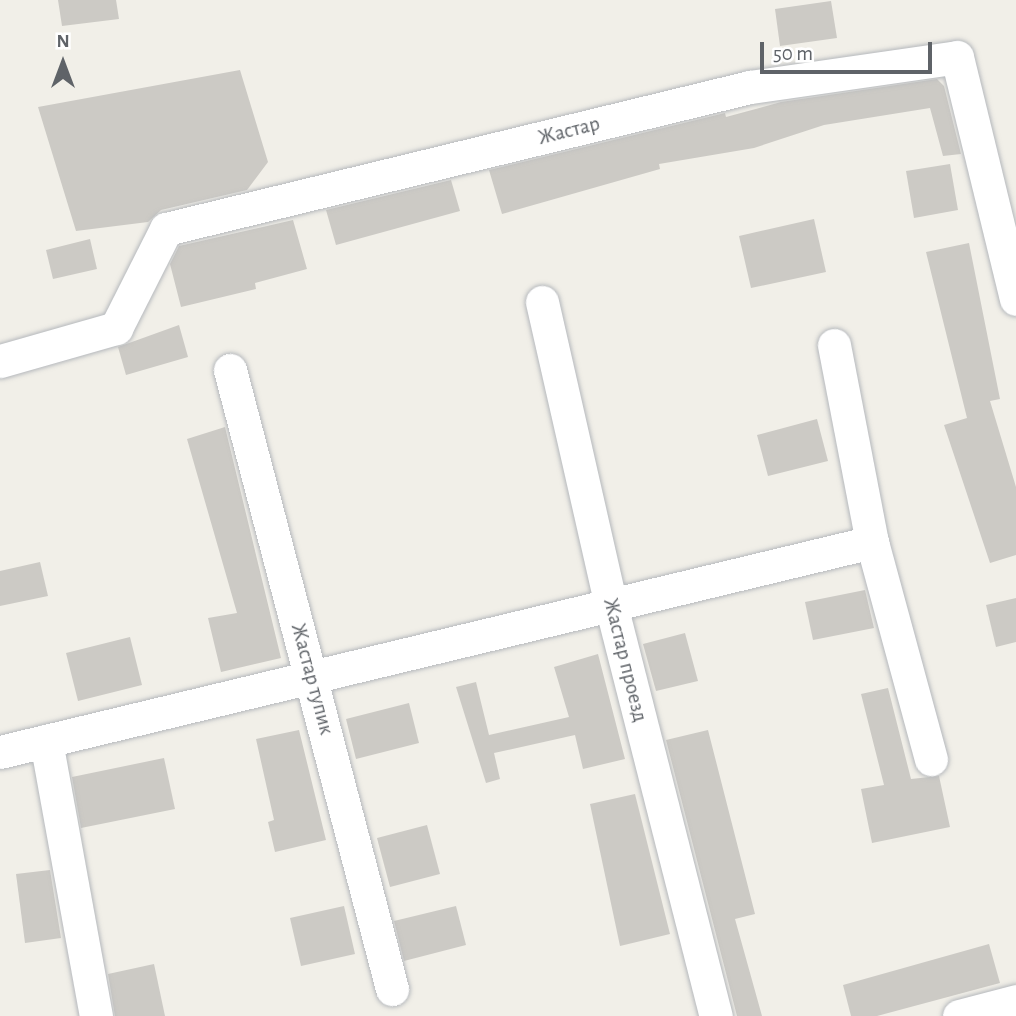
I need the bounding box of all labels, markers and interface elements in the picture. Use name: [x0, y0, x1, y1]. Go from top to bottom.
north arrow: [28, 28, 98, 98]
scale bar: [764, 28, 936, 72]
text: N: [56, 32, 70, 51]
text: 50 m: [773, 43, 813, 64]
street label: Жастар: [535, 111, 603, 151]
street label: Жастар проезд: [597, 595, 653, 725]
street label: Жастар тупик: [285, 621, 339, 737]

